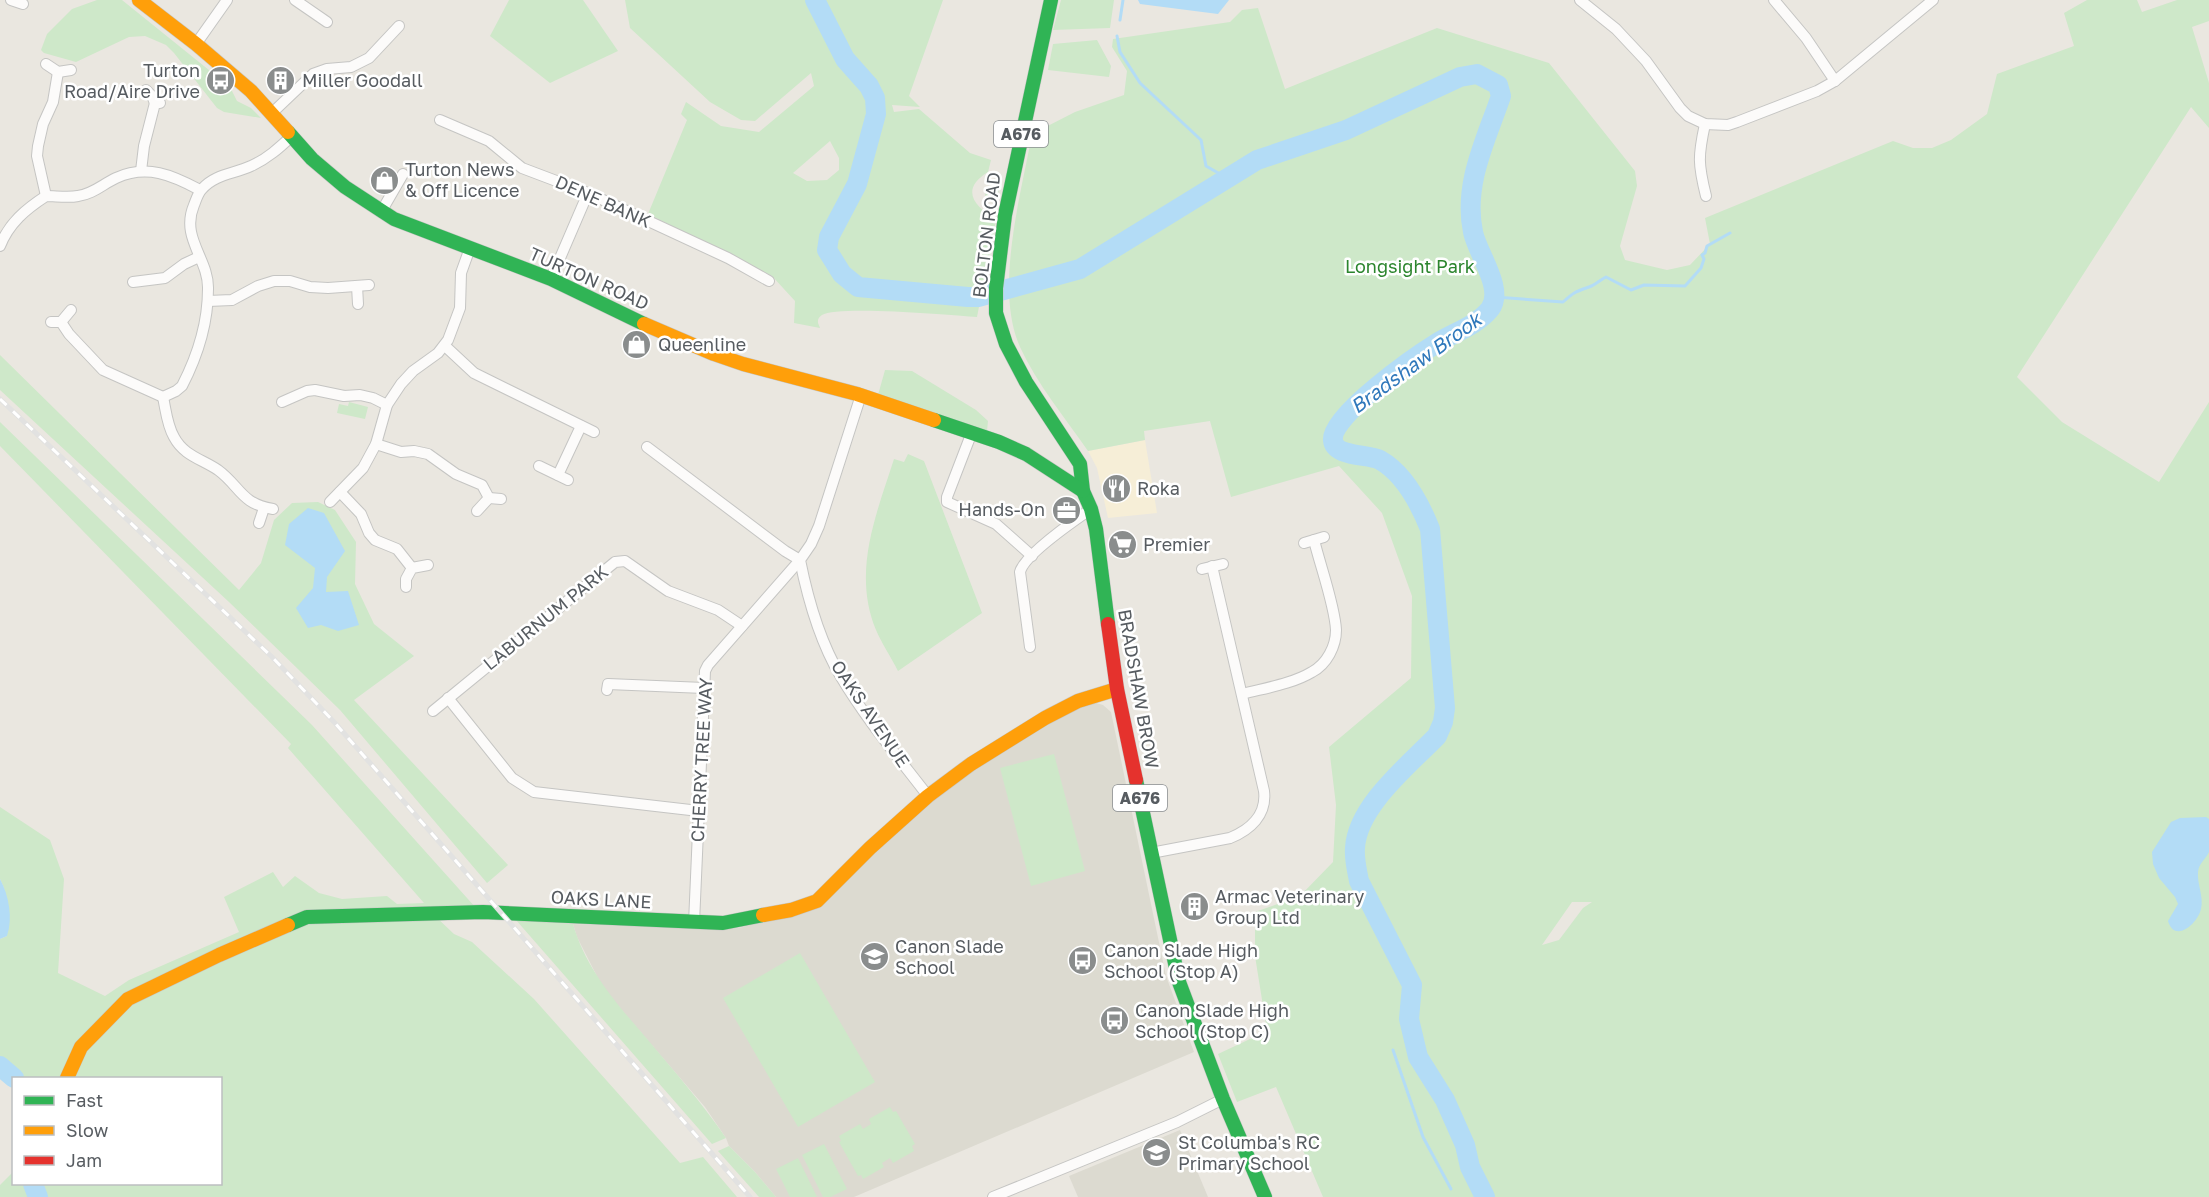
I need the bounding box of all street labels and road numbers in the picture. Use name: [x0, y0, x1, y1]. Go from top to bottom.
road number: A676: [994, 121, 1048, 147]
street label: DENE BANK: [552, 170, 655, 232]
street label: BOLTON ROAD: [967, 171, 1005, 299]
street label: TURTON ROAD: [526, 242, 653, 314]
street label: LABURNUM PARK: [479, 560, 612, 674]
street label: BRADSHAW BROW: [1114, 607, 1164, 770]
street label: OAKS AVENUE: [827, 656, 915, 771]
street label: CHERRY TREE WAY: [686, 677, 716, 843]
road number: A676: [1113, 785, 1167, 811]
street label: OAKS LANE: [550, 885, 652, 913]

